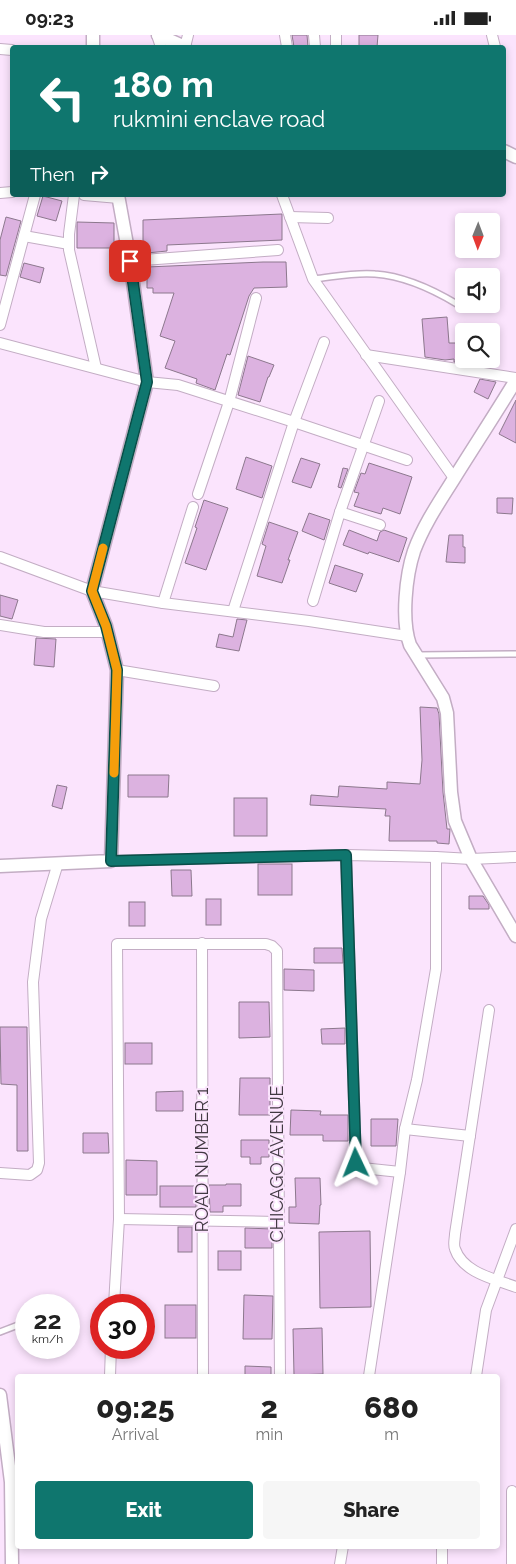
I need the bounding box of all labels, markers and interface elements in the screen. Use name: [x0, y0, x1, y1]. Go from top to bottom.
text: 09:23: [25, 7, 74, 29]
text: 180 m: [113, 64, 214, 105]
icon: left: [30, 65, 95, 130]
text: rukmini enclave road: [113, 106, 325, 132]
icon: right: [85, 160, 113, 188]
text: Then: [30, 163, 75, 185]
north arrow: [455, 213, 500, 257]
map controls: [455, 213, 500, 368]
pin: [109, 240, 151, 282]
icon: arrive: [116, 247, 144, 275]
button: sound: [455, 268, 500, 313]
button: search: [455, 323, 500, 368]
street label: CHICAGO AVENUE: [266, 1085, 287, 1243]
street label: ROAD NUMBER 1: [191, 1087, 212, 1232]
position arrow: [329, 1136, 381, 1188]
speed limit sign: 30: [90, 1294, 155, 1359]
text: 22: [33, 1305, 62, 1335]
text: km/h: [32, 1332, 63, 1346]
text: 09:25: [96, 1390, 174, 1425]
text: 2: [261, 1390, 278, 1425]
text: 680: [364, 1390, 419, 1425]
text: Arrival: [112, 1425, 159, 1444]
text: min: [256, 1425, 283, 1444]
text: m: [384, 1425, 399, 1444]
button: Exit: [35, 1481, 253, 1539]
button: Share: [263, 1481, 480, 1539]

